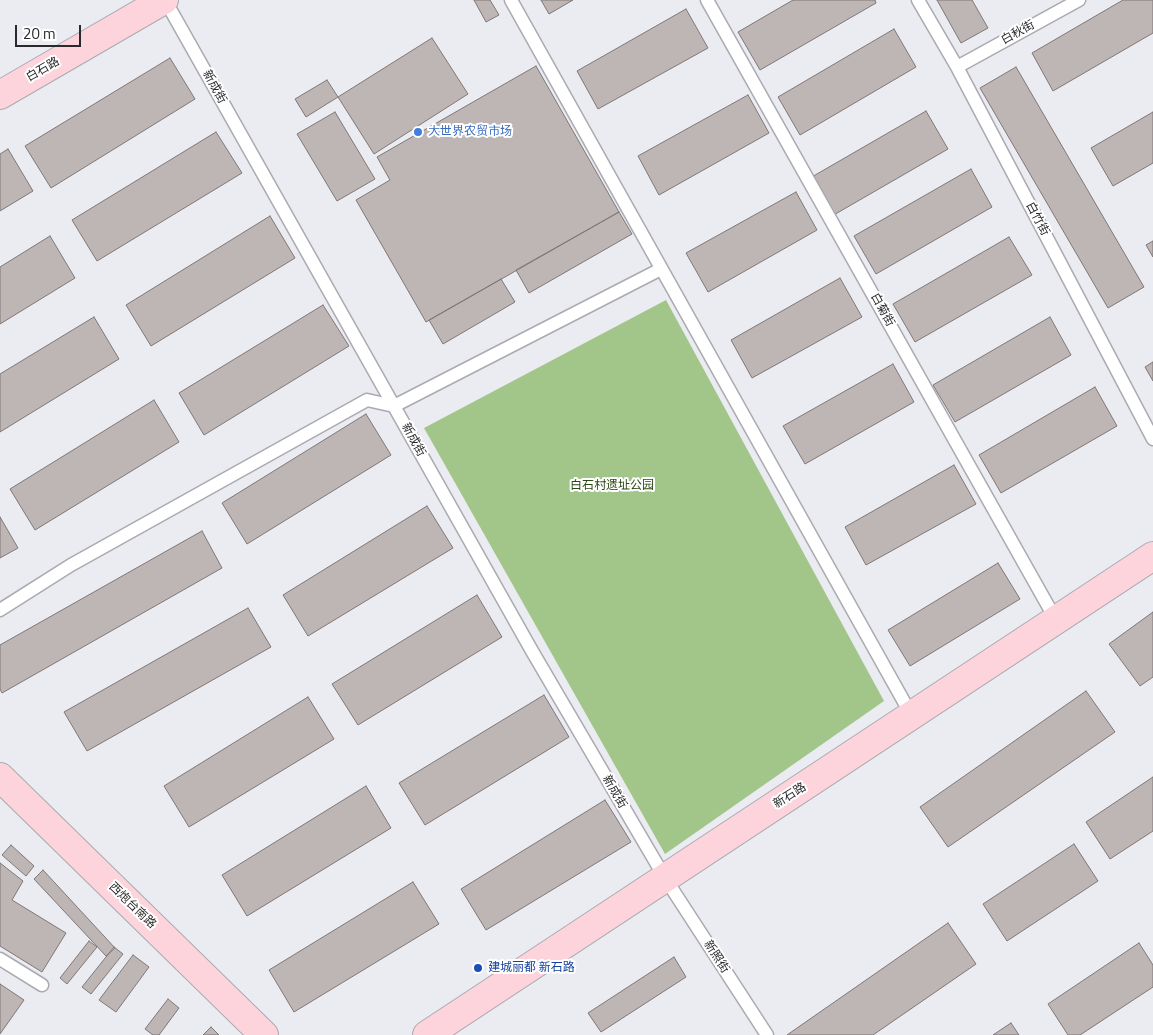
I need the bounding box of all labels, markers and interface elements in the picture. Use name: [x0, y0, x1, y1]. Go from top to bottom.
scale bar: [18, 15, 84, 47]
street label: 白秋街: [999, 18, 1037, 48]
text: 20 m: [23, 22, 56, 45]
street label: 白石路: [24, 55, 62, 85]
street label: 新成街: [199, 68, 229, 106]
place label: 大世界农贸市场: [428, 125, 512, 139]
marker: 大世界农贸市场: [412, 126, 424, 138]
street label: 白竹街: [1022, 200, 1052, 238]
street label: 白菊街: [867, 291, 897, 329]
street label: 新成街: [398, 421, 428, 459]
park label: 白石村遗址公园: [570, 479, 654, 493]
street label: 新成街: [599, 773, 629, 811]
street label: 新石路: [771, 780, 809, 812]
street label: 西炮台南路: [105, 880, 159, 932]
street label: 新照街: [700, 938, 732, 976]
place label: 建城丽都 新石路: [488, 961, 575, 975]
marker: 建城丽都 新石路: [472, 962, 484, 974]

